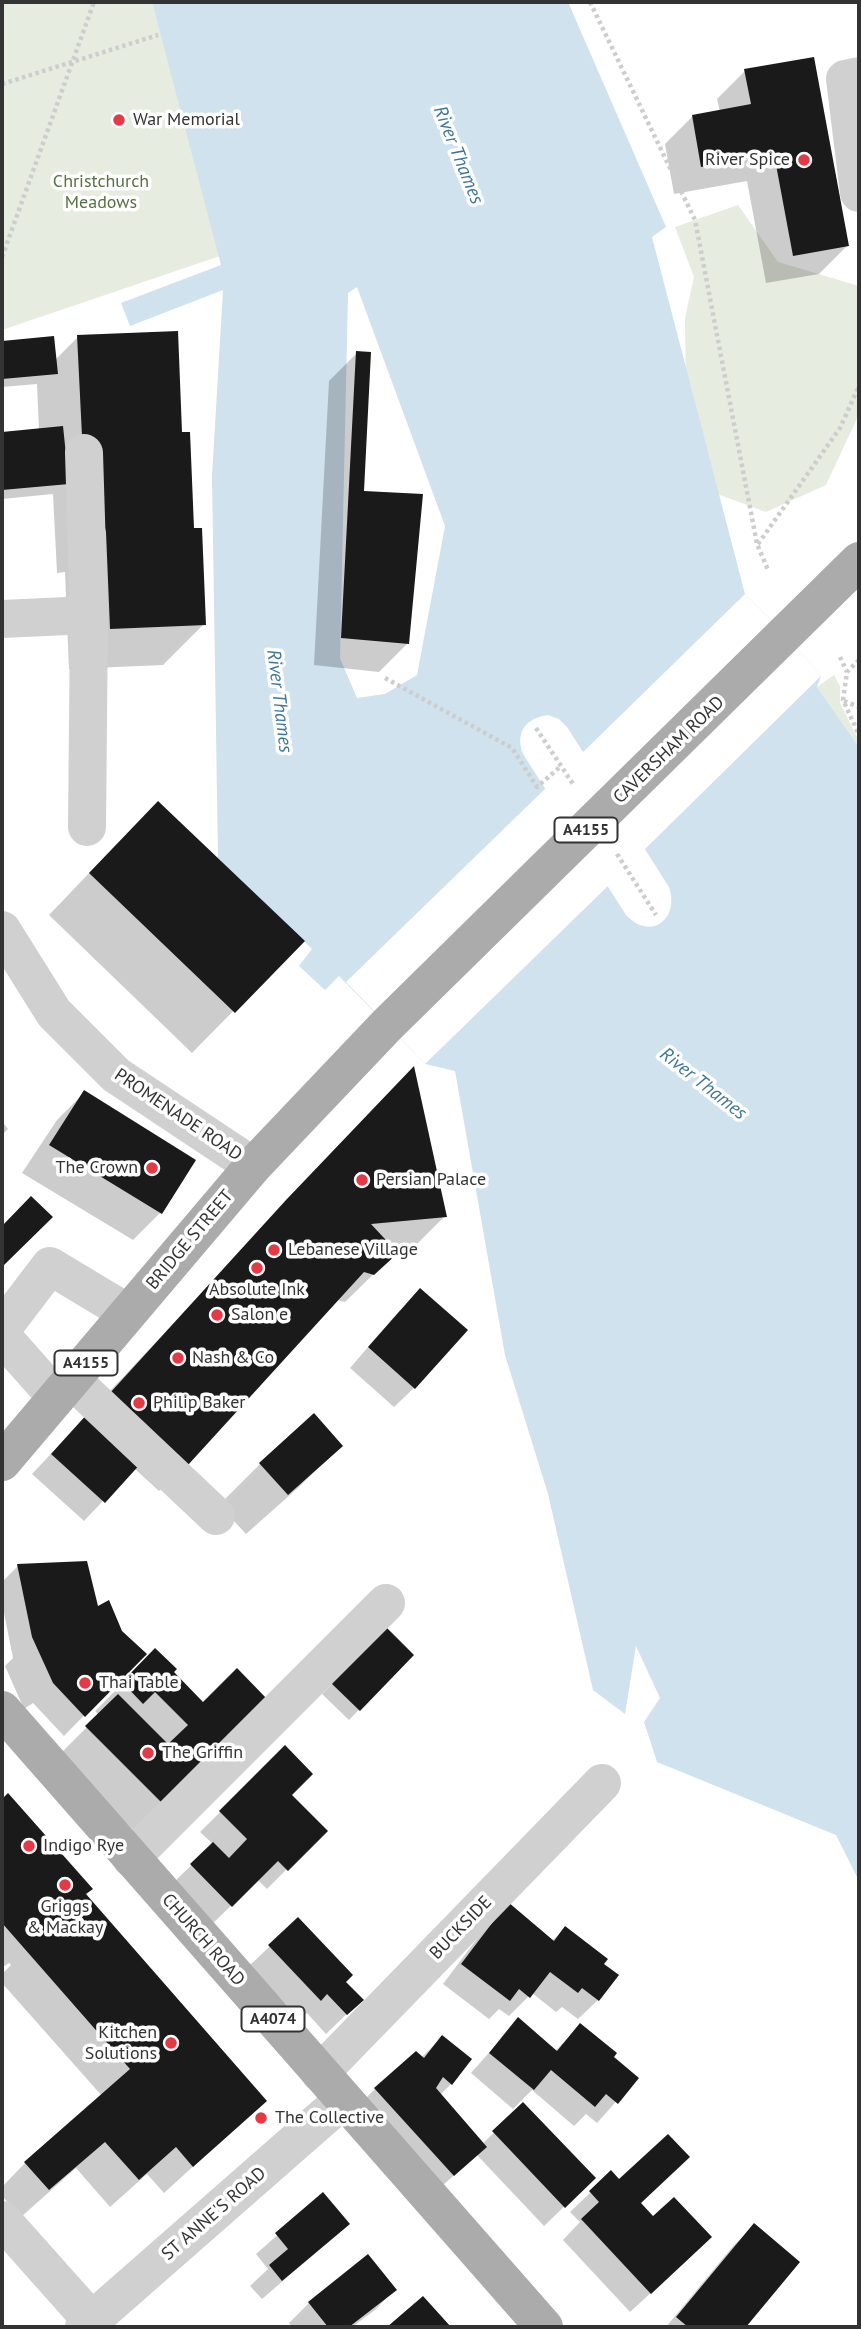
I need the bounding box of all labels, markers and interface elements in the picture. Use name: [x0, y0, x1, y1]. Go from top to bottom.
water label: River Thames: [428, 103, 488, 207]
place label: War Memorial: [133, 109, 240, 131]
marker: War Memorial: [111, 112, 127, 128]
place label: River Spice: [705, 149, 790, 171]
marker: River Spice: [796, 152, 812, 168]
park label: Christchurch Meadows: [53, 171, 149, 214]
water label: River Thames: [261, 648, 297, 754]
street label: CAVERSHAM ROAD: [609, 692, 729, 808]
road number: A4155: [554, 818, 618, 842]
water label: River Thames: [655, 1043, 751, 1125]
street label: PROMENADE ROAD: [110, 1064, 246, 1166]
place label: The Crown: [56, 1157, 138, 1179]
marker: The Crown: [144, 1160, 160, 1176]
place label: Persian Palace: [376, 1169, 486, 1191]
marker: Persian Palace: [354, 1172, 370, 1188]
street label: BRIDGE STREET: [142, 1186, 238, 1294]
place label: Lebanese Village: [288, 1239, 418, 1261]
marker: Lebanese Village: [266, 1242, 282, 1258]
marker: Absolute Ink: [249, 1260, 265, 1276]
place label: Absolute Ink: [209, 1279, 305, 1301]
place label: Salon e: [231, 1304, 288, 1326]
marker: Salon e: [209, 1307, 225, 1323]
place label: Nash & Co: [192, 1347, 274, 1369]
road number: A4155: [55, 1350, 118, 1376]
marker: Nash & Co: [170, 1350, 186, 1366]
place label: Philip Baker: [153, 1392, 245, 1414]
marker: Philip Baker: [131, 1395, 147, 1411]
place label: Thai Table: [99, 1672, 179, 1694]
marker: Thai Table: [77, 1675, 93, 1691]
place label: The Griffin: [162, 1742, 243, 1764]
marker: The Griffin: [140, 1745, 156, 1761]
place label: Indigo Rye: [43, 1835, 124, 1857]
marker: Indigo Rye: [21, 1838, 37, 1854]
marker: Griggs & Mackay: [57, 1877, 73, 1893]
street label: CHURCH ROAD: [157, 1889, 249, 1991]
street label: BUCKSIDE: [426, 1892, 496, 1964]
place label: Griggs & Mackay: [27, 1896, 103, 1938]
road number: A4074: [242, 2007, 304, 2032]
place label: Kitchen Solutions: [85, 2022, 157, 2064]
marker: Kitchen Solutions: [163, 2035, 179, 2051]
place label: The Collective: [275, 2107, 384, 2129]
marker: The Collective: [253, 2110, 269, 2126]
street label: ST ANNE'S ROAD: [157, 2163, 271, 2265]

